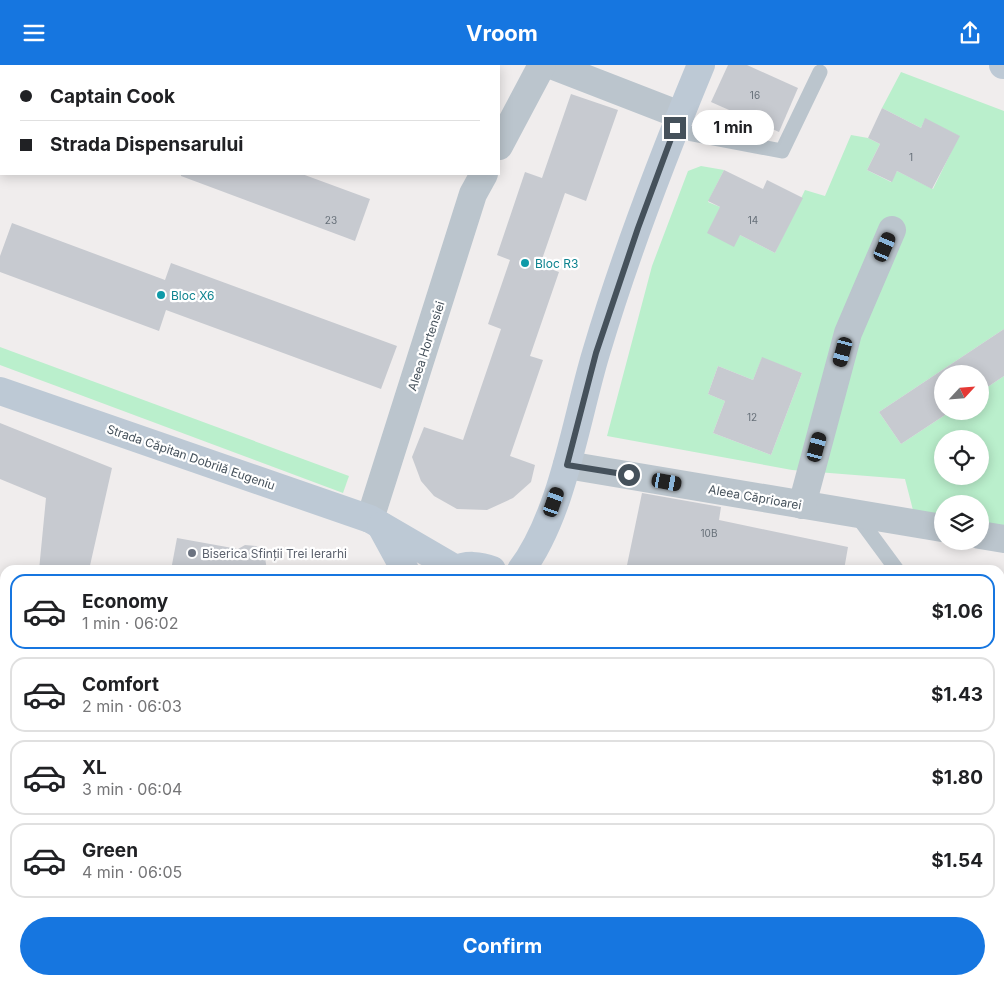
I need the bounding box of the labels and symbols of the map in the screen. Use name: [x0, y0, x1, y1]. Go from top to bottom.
house number: 16: [750, 89, 760, 101]
callout: 1 min: [692, 111, 775, 145]
route end: [664, 117, 686, 139]
house number: 1: [909, 151, 913, 163]
house number: 23: [325, 214, 337, 226]
house number: 14: [748, 214, 758, 226]
car: [872, 230, 897, 264]
place label: Bloc R3: [535, 256, 578, 271]
marker: Bloc R3: [519, 257, 531, 269]
place label: Bloc X6: [171, 288, 214, 303]
marker: Bloc X6: [155, 289, 167, 301]
street label: Aleea Hortensiei: [404, 299, 448, 393]
car: [831, 336, 854, 368]
north arrow: [934, 365, 989, 420]
house number: 12: [747, 411, 757, 423]
street label: Strada Căpitan Dobrilă Eugeniu: [105, 421, 277, 493]
car: [805, 431, 828, 463]
route start: [618, 464, 640, 486]
car: [650, 472, 683, 492]
street label: Aleea Căprioarei: [707, 481, 803, 513]
car: [542, 485, 565, 519]
house number: 10B: [701, 527, 717, 539]
place label: Biserica Sfinții Trei Ierarhi: [202, 546, 347, 561]
marker: Biserica Sfinții Trei Ierarhi: [186, 547, 198, 559]

